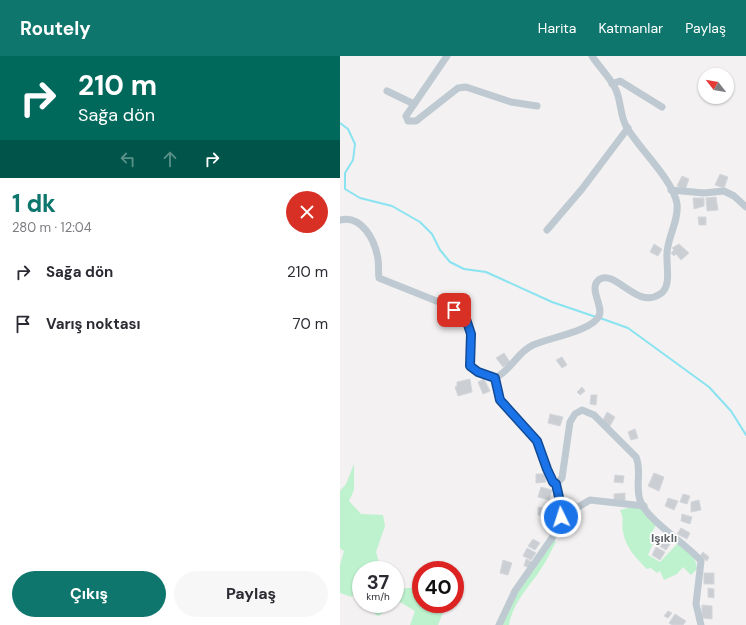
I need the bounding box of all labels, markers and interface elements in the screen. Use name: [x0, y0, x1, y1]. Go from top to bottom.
text: Routely: [20, 16, 91, 41]
text: Harita: [538, 19, 576, 37]
text: Katmanlar: [598, 19, 663, 37]
text: Paylaş: [685, 19, 726, 37]
text: 210 m: [78, 67, 157, 104]
north arrow: [698, 68, 734, 104]
map controls: [698, 68, 734, 104]
icon: right: [12, 72, 64, 124]
text: Sağa dön: [78, 103, 155, 127]
icon: left: [117, 148, 139, 170]
icon: ahead: [159, 148, 181, 170]
icon: right: [201, 148, 223, 170]
text: 1 dk: [12, 188, 56, 219]
button: close: [286, 191, 328, 233]
text: 280 m · 12:04: [12, 219, 92, 236]
icon: right: [12, 261, 34, 283]
text: Sağa dön: [46, 262, 113, 282]
text: 210 m: [287, 262, 328, 282]
pin: [437, 293, 471, 327]
icon: arrive: [443, 299, 465, 321]
icon: arrive: [12, 313, 34, 335]
text: Varış noktası: [46, 314, 140, 334]
text: 70 m: [293, 314, 328, 334]
position arrow: [540, 496, 582, 538]
district label: Işıklı: [651, 530, 677, 546]
speed limit sign: 40: [412, 561, 464, 613]
text: 37: [367, 569, 389, 595]
button: Çıkış: [12, 571, 166, 617]
button: Paylaş: [174, 571, 328, 617]
text: km/h: [366, 590, 390, 603]

